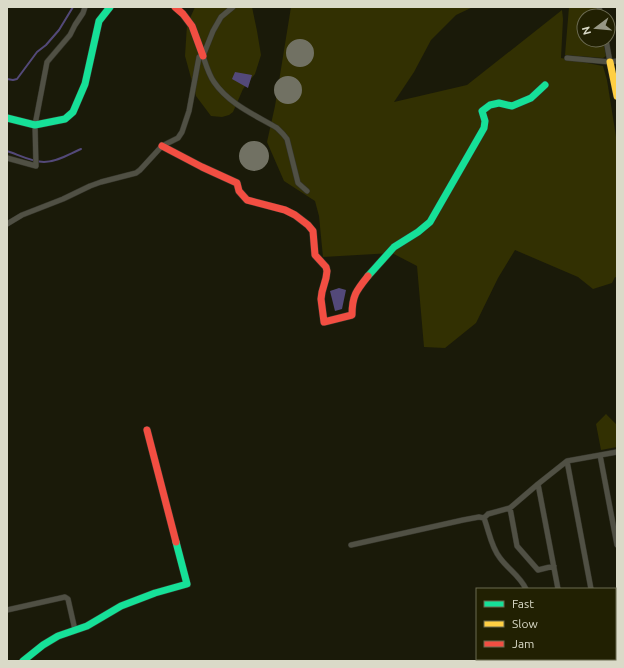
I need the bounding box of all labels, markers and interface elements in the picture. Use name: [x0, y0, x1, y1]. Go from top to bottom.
north arrow: [576, 8, 616, 48]
text: N: [579, 25, 593, 36]
legend: [476, 588, 616, 660]
text: Fast: [512, 597, 534, 610]
text: Slow: [512, 617, 538, 630]
text: Jam: [512, 637, 534, 650]

